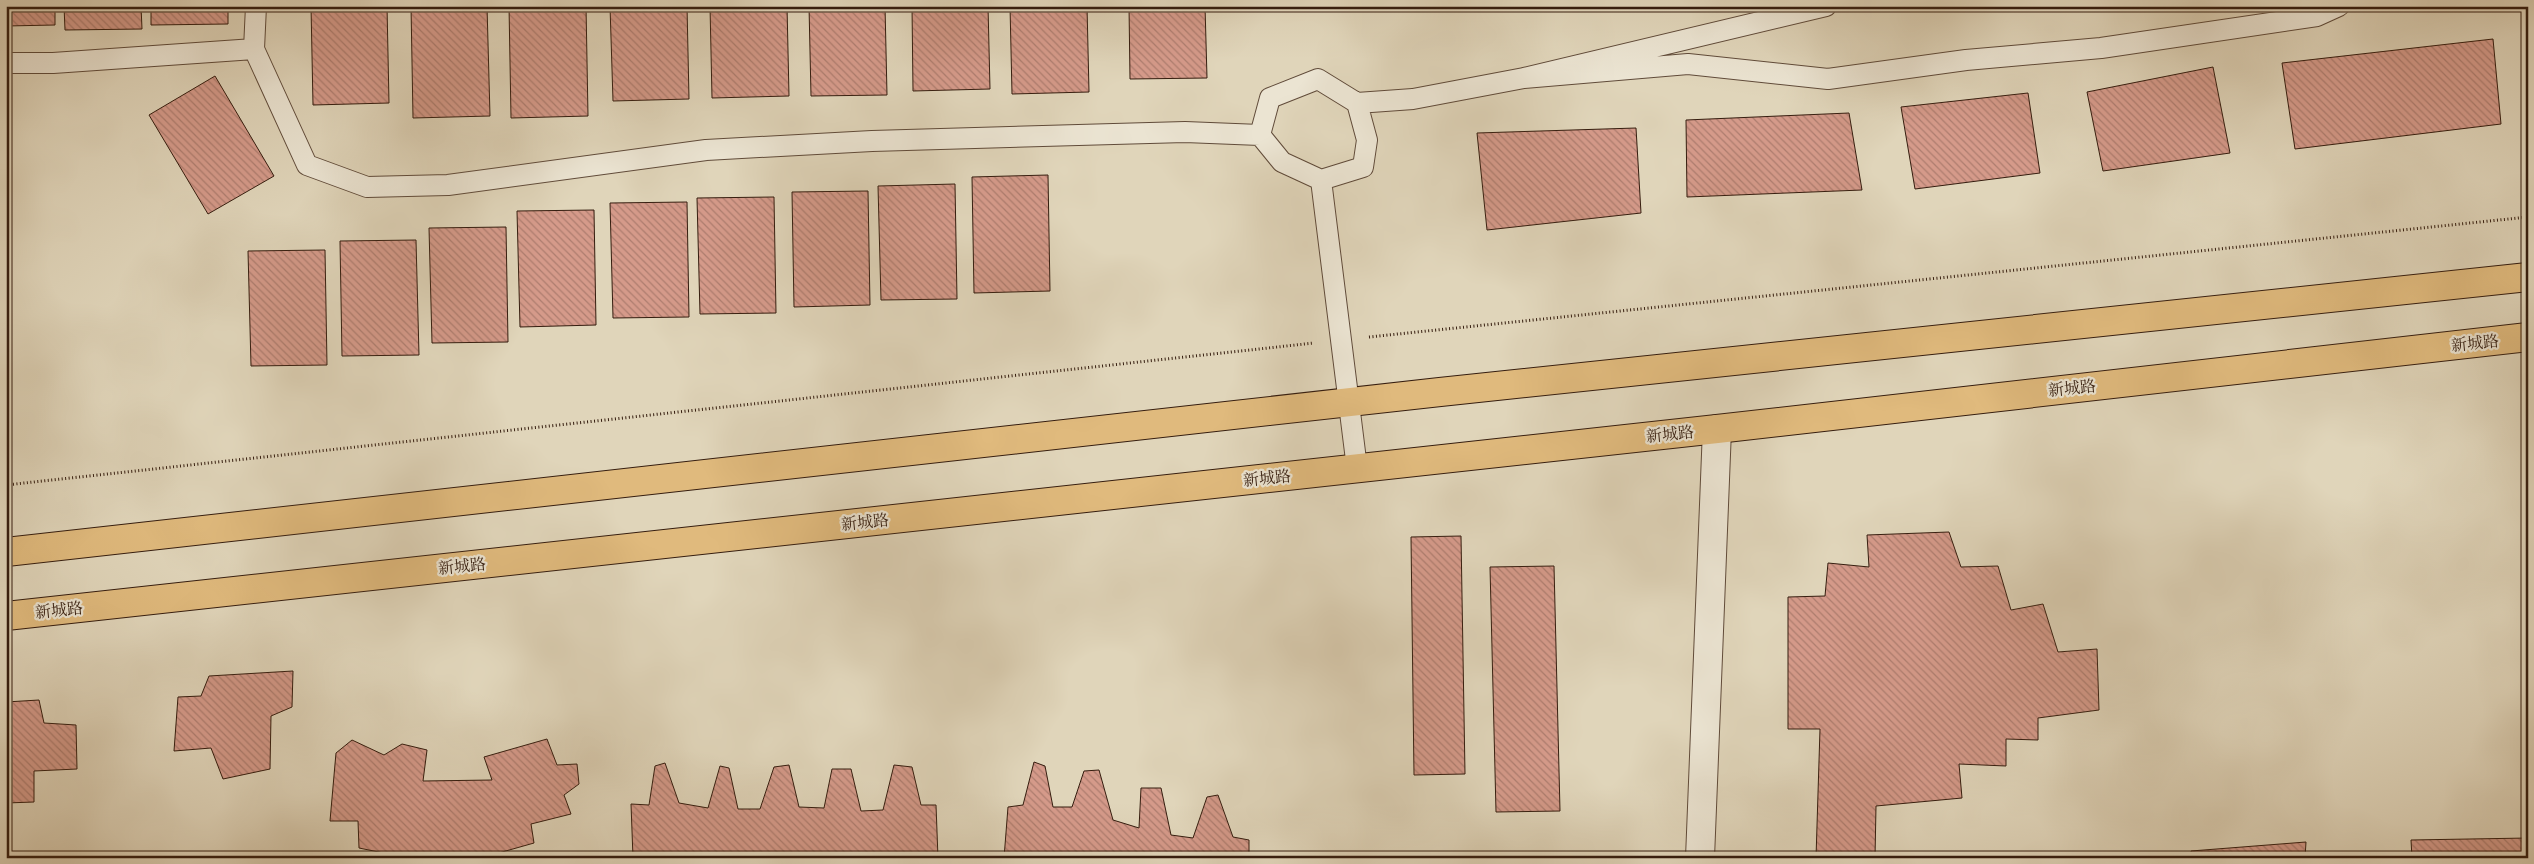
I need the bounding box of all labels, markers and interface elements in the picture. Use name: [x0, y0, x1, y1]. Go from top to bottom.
street label: 新城路: [2450, 331, 2500, 355]
street label: 新城路: [2047, 376, 2097, 400]
street label: 新城路: [1645, 422, 1695, 446]
street label: 新城路: [1242, 466, 1292, 490]
street label: 新城路: [840, 510, 890, 534]
street label: 新城路: [437, 554, 487, 578]
street label: 新城路: [34, 598, 84, 622]

